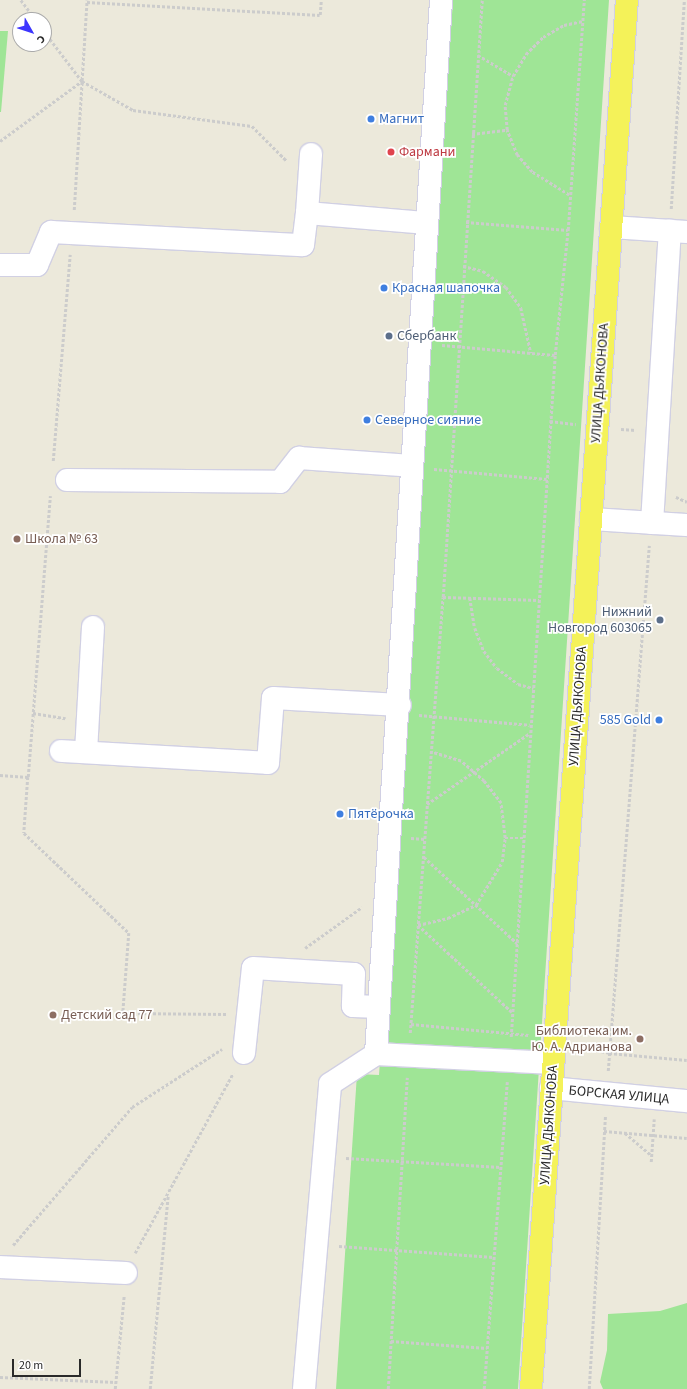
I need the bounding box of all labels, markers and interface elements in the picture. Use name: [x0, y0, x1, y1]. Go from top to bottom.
north arrow: [12, 12, 52, 52]
text: С: [33, 32, 49, 46]
place label: Магнит: [379, 111, 424, 127]
marker: Магнит: [366, 114, 376, 124]
place label: Фармани: [399, 144, 455, 160]
marker: Фармани: [386, 147, 396, 157]
place label: Красная шапочка: [392, 280, 500, 296]
marker: Красная шапочка: [379, 283, 389, 293]
street label: УЛИЦА ДЬЯКОНОВА: [587, 322, 613, 444]
place label: Сбербанк: [397, 328, 456, 344]
marker: Сбербанк: [384, 331, 394, 341]
place label: Северное сияние: [375, 412, 481, 428]
marker: Северное сияние: [362, 415, 372, 425]
place label: Школа № 63: [25, 531, 98, 547]
marker: Школа № 63: [12, 534, 22, 544]
place label: Нижний Новгород 603065: [548, 604, 652, 636]
marker: Нижний Новгород 603065: [655, 615, 665, 625]
street label: УЛИЦА ДЬЯКОНОВА: [565, 645, 591, 767]
place label: 585 Gold: [600, 712, 651, 728]
marker: 585 Gold: [654, 715, 664, 725]
place label: Пятёрочка: [348, 806, 414, 822]
marker: Пятёрочка: [335, 809, 345, 819]
place label: Детский сад 77: [61, 1007, 152, 1023]
marker: Детский сад 77: [48, 1010, 58, 1020]
place label: Библиотека им. Ю. А. Адрианова: [531, 1023, 632, 1056]
marker: Библиотека им. Ю. А. Адрианова: [635, 1034, 645, 1044]
street label: УЛИЦА ДЬЯКОНОВА: [536, 1064, 562, 1186]
street label: БОРСКАЯ УЛИЦА: [568, 1082, 670, 1108]
scale bar: [14, 1351, 83, 1377]
text: 20 m: [19, 1357, 43, 1374]

